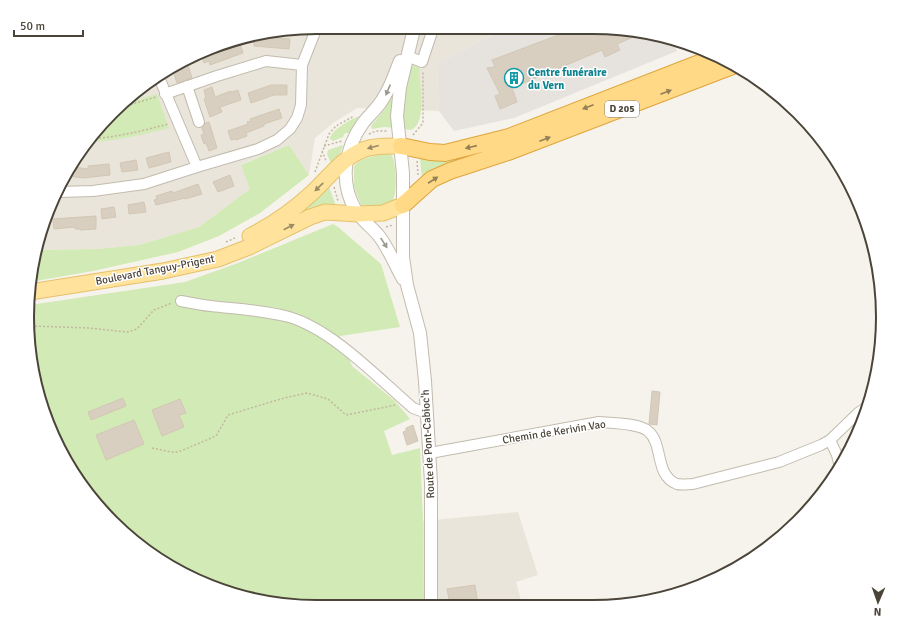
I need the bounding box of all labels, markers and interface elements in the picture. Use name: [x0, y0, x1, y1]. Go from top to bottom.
scale bar: [14, 12, 83, 38]
text: 50 m: [20, 19, 45, 34]
place label: Centre funéraire du Vern: [528, 66, 607, 92]
building icon: Centre funéraire du Vern: [503, 67, 525, 89]
one-way arrow: [384, 85, 390, 97]
one-way arrow: [660, 88, 672, 94]
road number: D 205: [605, 101, 639, 117]
one-way arrow: [581, 105, 593, 111]
one-way arrow: [539, 135, 551, 141]
one-way arrow: [465, 144, 477, 150]
one-way arrow: [366, 145, 379, 151]
one-way arrow: [427, 176, 439, 183]
one-way arrow: [314, 182, 324, 192]
one-way arrow: [283, 224, 295, 230]
one-way arrow: [380, 237, 387, 249]
street label: Boulevard Tanguy-Prigent: [94, 252, 216, 288]
street label: Route de Pont-Cabioc'h: [419, 389, 437, 499]
street label: Chemin de Kerivin Vao: [501, 417, 607, 447]
north arrow: [858, 582, 898, 622]
text: N: [874, 605, 882, 618]

